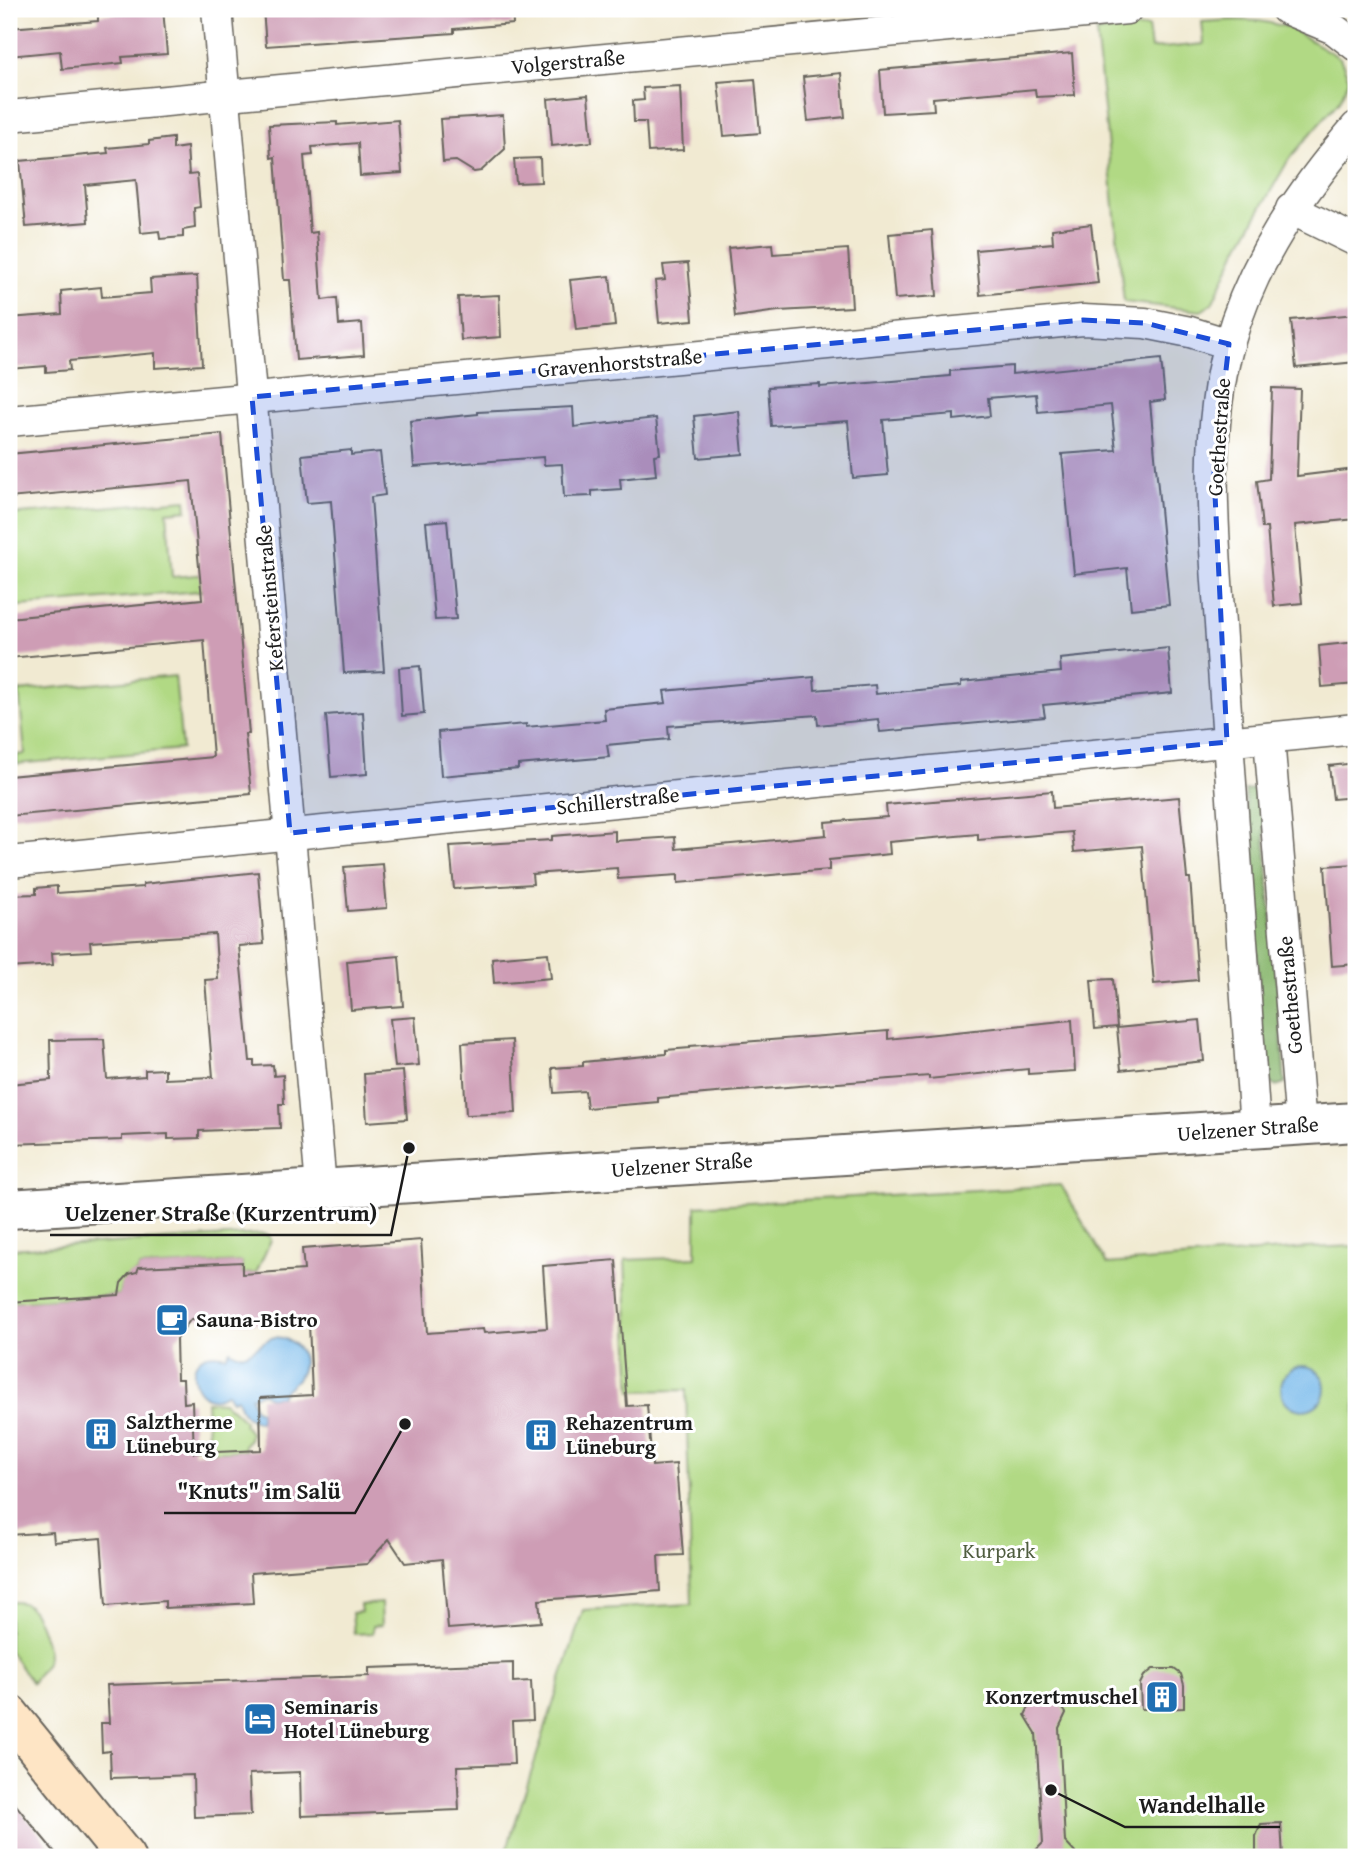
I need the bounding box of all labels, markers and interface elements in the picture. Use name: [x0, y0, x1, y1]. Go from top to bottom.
street label: Volgerstraße: [510, 41, 626, 82]
street label: Gravenhorststraße: [536, 340, 704, 385]
street label: Goethestraße: [1199, 377, 1238, 497]
street label: Kefersteinstraße: [248, 523, 291, 673]
street label: Schillerstraße: [555, 779, 681, 822]
street label: Goethestraße: [1269, 935, 1310, 1055]
street label: Uelzener Straße: [1176, 1108, 1320, 1149]
street label: Uelzener Straße: [610, 1144, 754, 1185]
callout: Uelzener Straße (Kurzentrum): [50, 1191, 391, 1235]
text: Uelzener Straße (Kurzentrum): [65, 1196, 377, 1229]
cafe icon: Sauna-Bistro: [153, 1301, 191, 1339]
place label: Sauna-Bistro: [196, 1304, 318, 1335]
place label: Salztherme Lüneburg: [126, 1406, 233, 1461]
place label: Rehazentrum Lüneburg: [566, 1407, 693, 1462]
building icon: Salztherme Lüneburg: [82, 1415, 120, 1453]
building icon: Rehazentrum Lüneburg: [522, 1416, 560, 1454]
callout: "Knuts" im Salü: [164, 1469, 355, 1513]
text: "Knuts" im Salü: [177, 1474, 341, 1507]
park label: Kurpark: [962, 1535, 1036, 1566]
building icon: Konzertmuschel: [1143, 1678, 1181, 1716]
place label: Konzertmuschel: [986, 1681, 1138, 1712]
place label: Seminaris Hotel Lüneburg: [284, 1691, 430, 1746]
hotel icon: Seminaris Hotel Lüneburg: [241, 1700, 279, 1738]
callout: Wandelhalle: [1125, 1783, 1280, 1827]
text: Wandelhalle: [1139, 1788, 1265, 1821]

